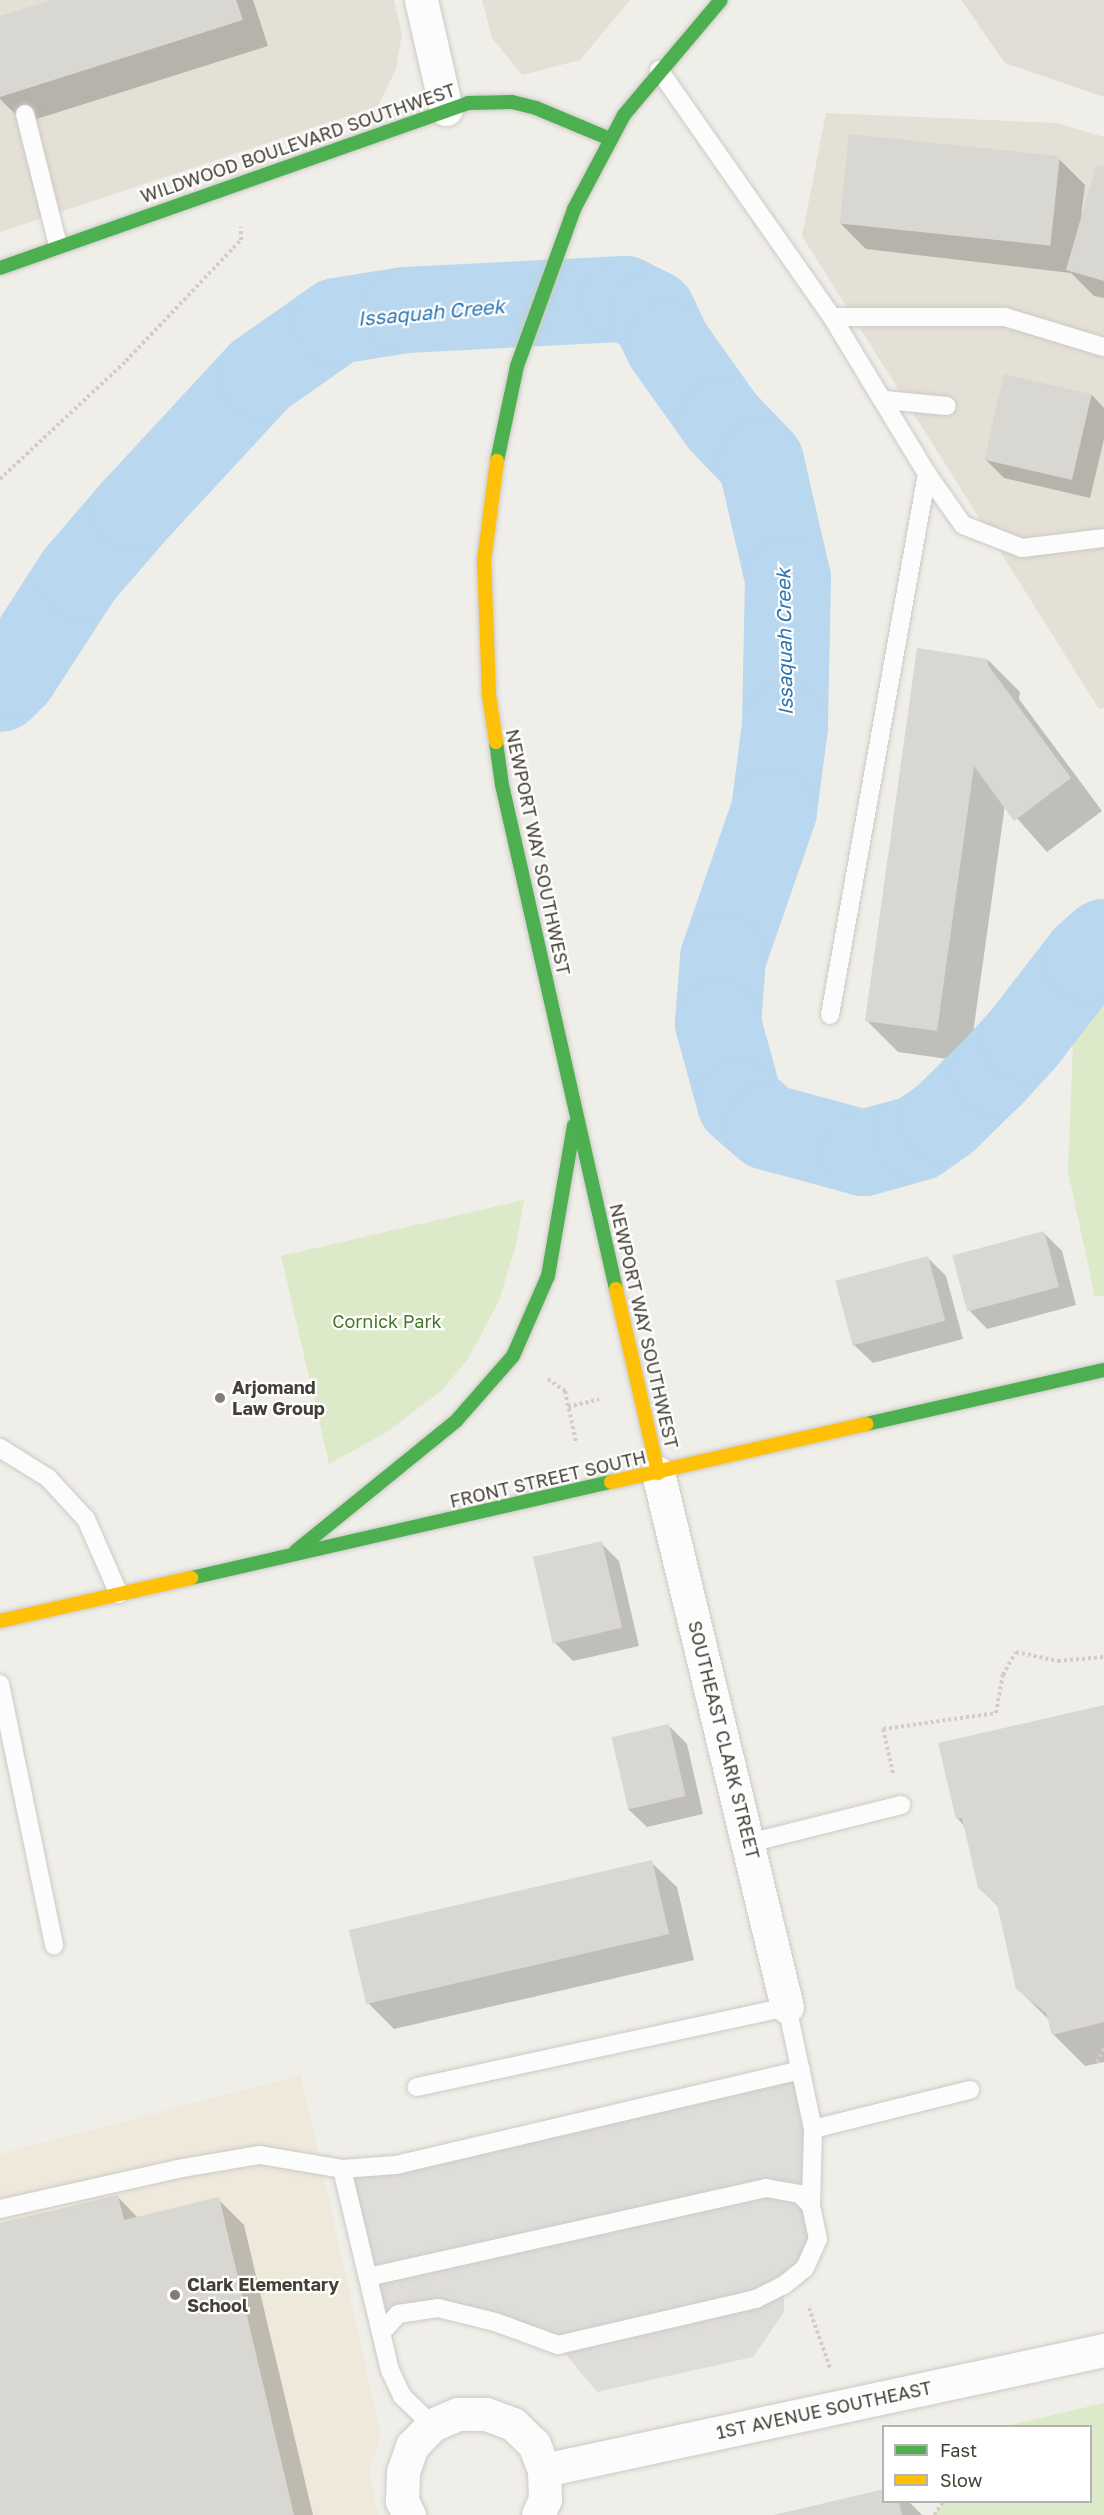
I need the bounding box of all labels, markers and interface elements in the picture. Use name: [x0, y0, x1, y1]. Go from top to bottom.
street label: WILDWOOD BOULEVARD SOUTHWEST: [138, 79, 458, 207]
water label: Issaquah Creek: [356, 294, 506, 330]
water label: Issaquah Creek: [771, 568, 797, 716]
street label: NEWPORT WAY SOUTHWEST: [501, 727, 575, 977]
street label: NEWPORT WAY SOUTHWEST: [605, 1201, 683, 1451]
park label: Cornick Park: [332, 1310, 442, 1332]
place label: Arjomand Law Group: [232, 1377, 325, 1420]
marker: Arjomand Law Group: [213, 1391, 227, 1405]
street label: FRONT STREET SOUTH: [448, 1446, 648, 1512]
street label: SOUTHEAST CLARK STREET: [684, 1619, 764, 1861]
place label: Clark Elementary School: [187, 2274, 339, 2316]
marker: Clark Elementary School: [168, 2288, 182, 2302]
street label: 1ST AVENUE SOUTHEAST: [714, 2377, 934, 2443]
legend: [882, 2425, 1092, 2503]
text: Fast: [940, 2439, 977, 2461]
text: Slow: [940, 2469, 982, 2491]

